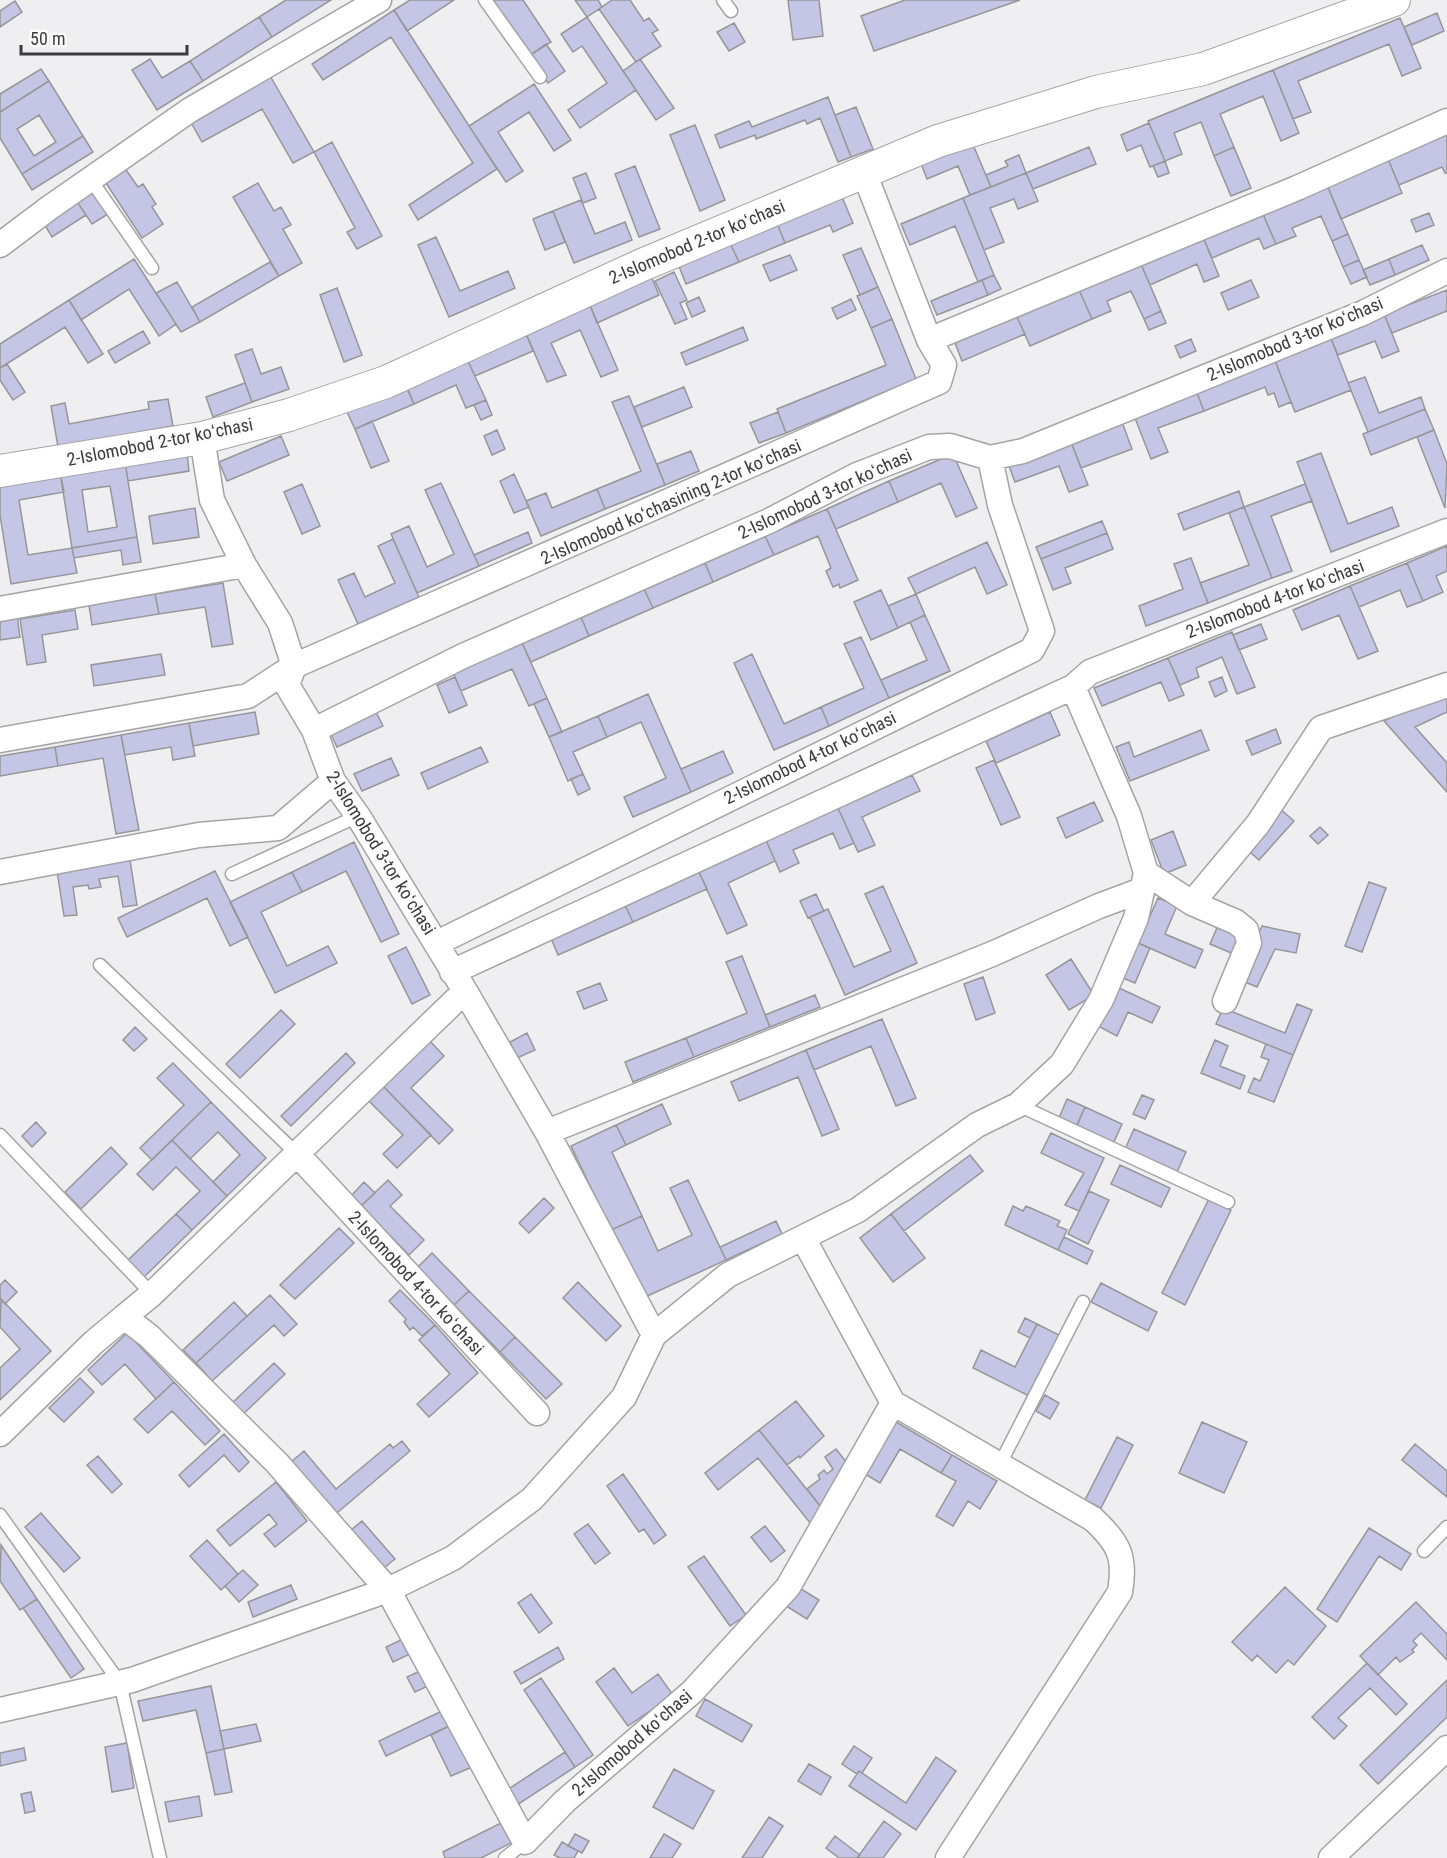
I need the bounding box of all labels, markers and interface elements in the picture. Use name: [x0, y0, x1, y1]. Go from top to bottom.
scale bar: [21, 18, 188, 56]
text: 50 m: [30, 28, 65, 49]
street label: 2-Islomobod 2-tor koʻchasi: [606, 195, 788, 288]
street label: 2-Islomobod 3-tor koʻchasi: [1204, 292, 1386, 385]
street label: 2-Islomobod 2-tor koʻchasi: [65, 413, 255, 470]
street label: 2-Islomobod koʻchasining 2-tor koʻchasi: [537, 434, 804, 569]
street label: 2-Islomobod 3-tor koʻchasi: [735, 444, 915, 543]
street label: 2-Islomobod 4-tor koʻchasi: [1183, 555, 1367, 642]
street label: 2-Islomobod 4-tor koʻchasi: [720, 707, 899, 808]
street label: 2-Islomobod 3-tor koʻchasi: [322, 767, 440, 938]
street label: 2-Islomobod 4-tor koʻchasi: [344, 1206, 489, 1359]
street label: 2-Islomobod koʻchasi: [567, 1685, 696, 1800]

